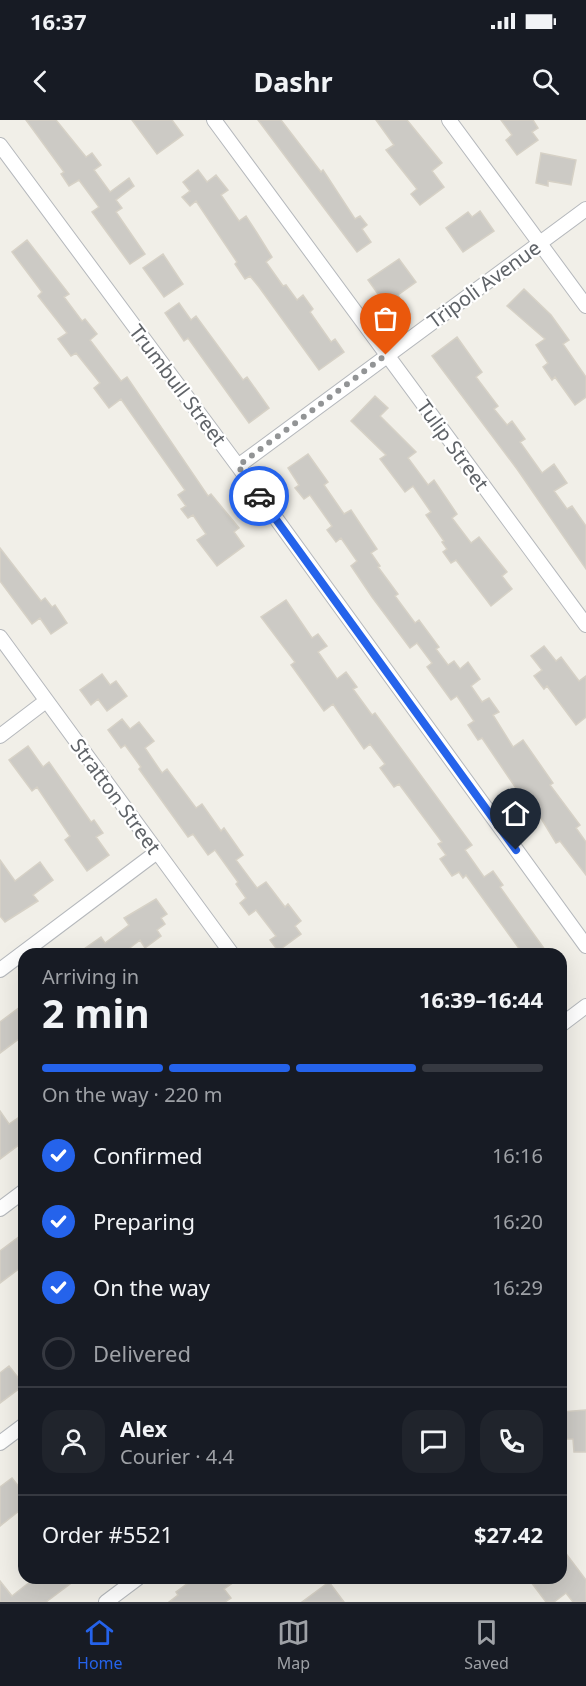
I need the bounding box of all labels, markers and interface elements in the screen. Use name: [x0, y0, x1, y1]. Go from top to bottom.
text: 16:37: [30, 6, 87, 36]
text: Dashr: [253, 63, 333, 100]
icon: back: [24, 65, 57, 98]
icon: search: [529, 65, 562, 98]
street label: Tripoli Avenue: [422, 234, 546, 334]
pin: [360, 293, 411, 355]
icon: bag: [369, 302, 402, 335]
street label: Trumbull Street: [123, 319, 233, 451]
street label: Tulip Street: [411, 394, 495, 496]
courier: [229, 466, 289, 526]
icon: car: [243, 480, 276, 513]
street label: Stratton Street: [65, 733, 167, 859]
pin: [490, 788, 541, 850]
icon: home: [499, 797, 532, 830]
text: Arriving in: [42, 963, 139, 990]
text: 16:39–16:44: [419, 984, 543, 1014]
text: 2 min: [42, 986, 149, 1039]
text: On the way · 220 m: [42, 1081, 222, 1108]
icon: check: [42, 1139, 75, 1172]
text: Confirmed: [93, 1140, 203, 1170]
text: 16:16: [492, 1142, 543, 1169]
icon: check: [42, 1205, 75, 1238]
text: Preparing: [93, 1206, 195, 1236]
text: 16:20: [492, 1208, 543, 1235]
icon: check: [42, 1271, 75, 1304]
text: On the way: [93, 1272, 210, 1302]
text: 16:29: [492, 1274, 543, 1301]
text: Delivered: [93, 1338, 191, 1368]
button: person: [42, 1410, 105, 1473]
button: chat: [402, 1410, 465, 1473]
button: phone: [480, 1410, 543, 1473]
text: Alex: [120, 1413, 167, 1443]
text: Courier · 4.4: [120, 1443, 234, 1470]
text: Order #5521: [42, 1519, 173, 1549]
text: $27.42: [474, 1519, 543, 1549]
tab: Home: [77, 1616, 123, 1674]
tab: Map: [277, 1616, 310, 1674]
tab: Saved: [464, 1616, 509, 1674]

